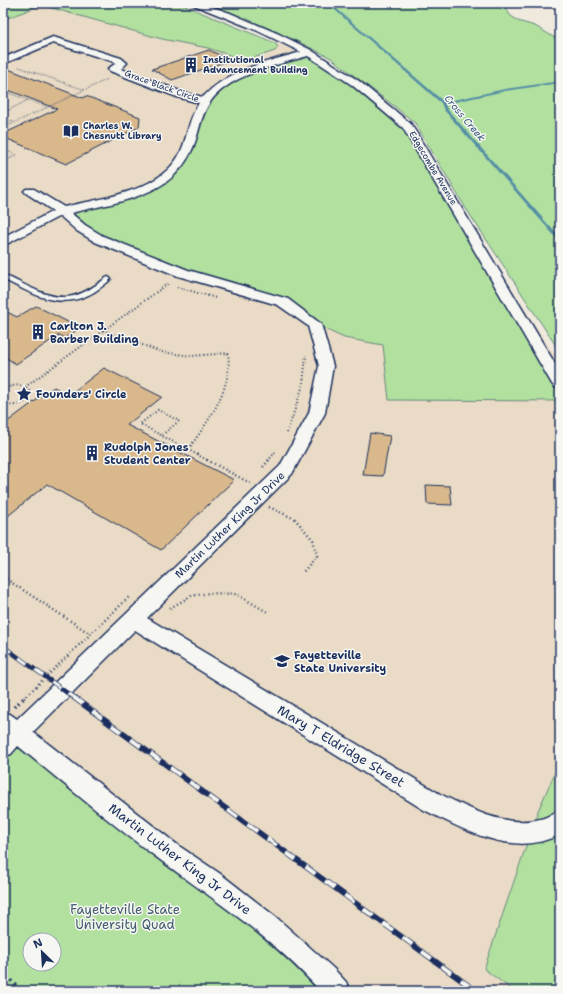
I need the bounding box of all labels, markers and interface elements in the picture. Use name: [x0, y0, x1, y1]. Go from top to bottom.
place label: Institutional Advancement Building: [203, 54, 308, 76]
building icon: Institutional Advancement Building: [182, 56, 200, 74]
street label: Grace Black Circle: [123, 67, 201, 105]
water label: Cross Creek: [442, 92, 488, 144]
place label: Charles W. Chesnutt Library: [83, 120, 162, 142]
library icon: Charles W. Chesnutt Library: [62, 122, 80, 140]
street label: Edgecombe Avenue: [406, 129, 460, 207]
place label: Carlton J. Barber Building: [50, 319, 139, 347]
building icon: Carlton J. Barber Building: [29, 323, 47, 341]
place icon: Founders' Circle: [15, 385, 33, 403]
place label: Founders' Circle: [36, 387, 127, 402]
place label: Rudolph Jones Student Center: [104, 440, 191, 468]
building icon: Rudolph Jones Student Center: [83, 444, 101, 462]
street label: Martin Luther King Jr Drive: [172, 468, 288, 582]
place label: Fayetteville State University: [294, 648, 387, 676]
school or university icon: Fayetteville State University: [273, 652, 291, 670]
street label: Mary T Eldridge Street: [274, 701, 408, 791]
street label: Martin Luther King Jr Drive: [105, 800, 255, 918]
park label: Fayetteville State University Quad: [70, 901, 180, 933]
north arrow: [22, 932, 62, 972]
text: N: [31, 935, 45, 952]

